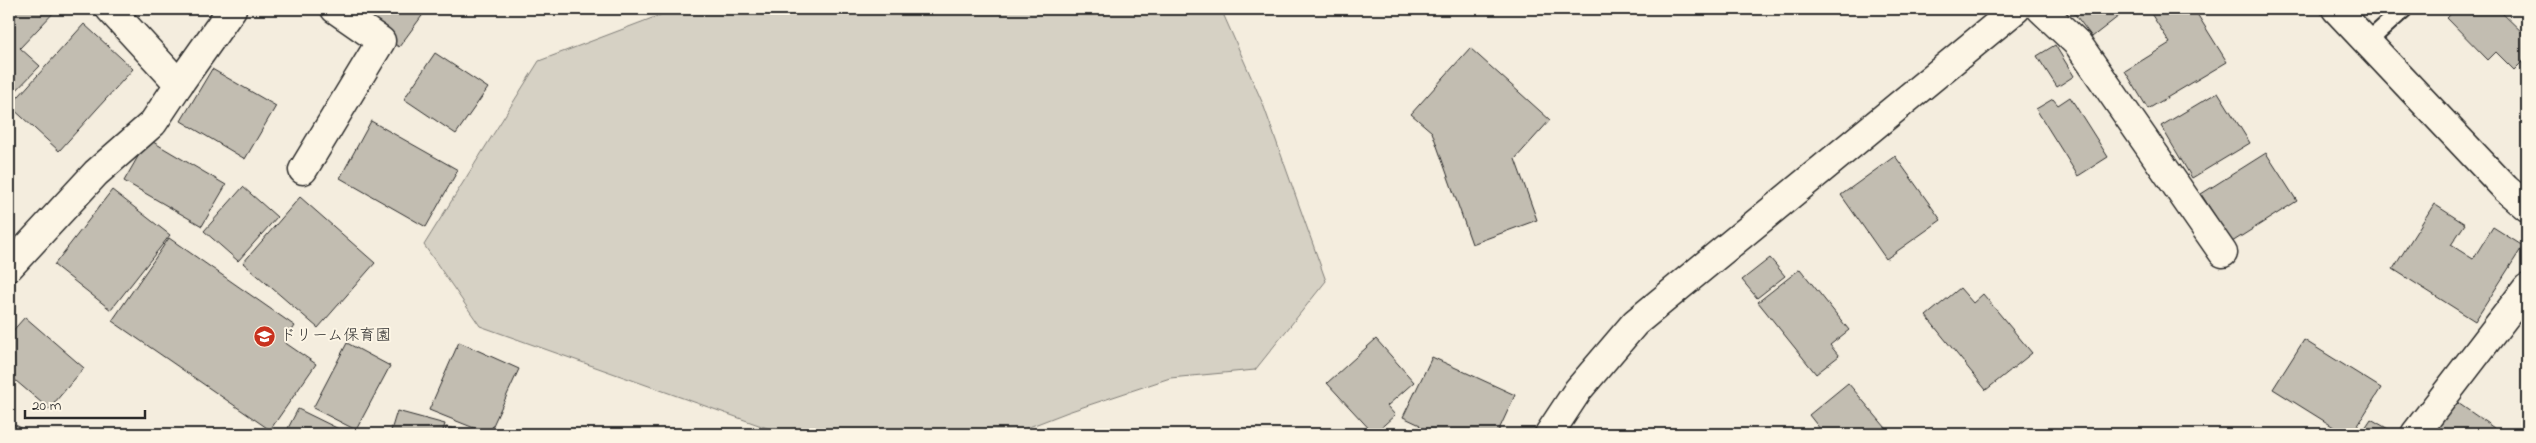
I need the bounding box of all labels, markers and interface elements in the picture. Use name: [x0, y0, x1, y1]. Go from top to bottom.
school or university icon: ドリーム保育園: [252, 324, 276, 348]
place label: ドリーム保育園: [280, 324, 391, 348]
scale bar: [25, 388, 145, 420]
text: 20 m: [32, 395, 62, 417]

